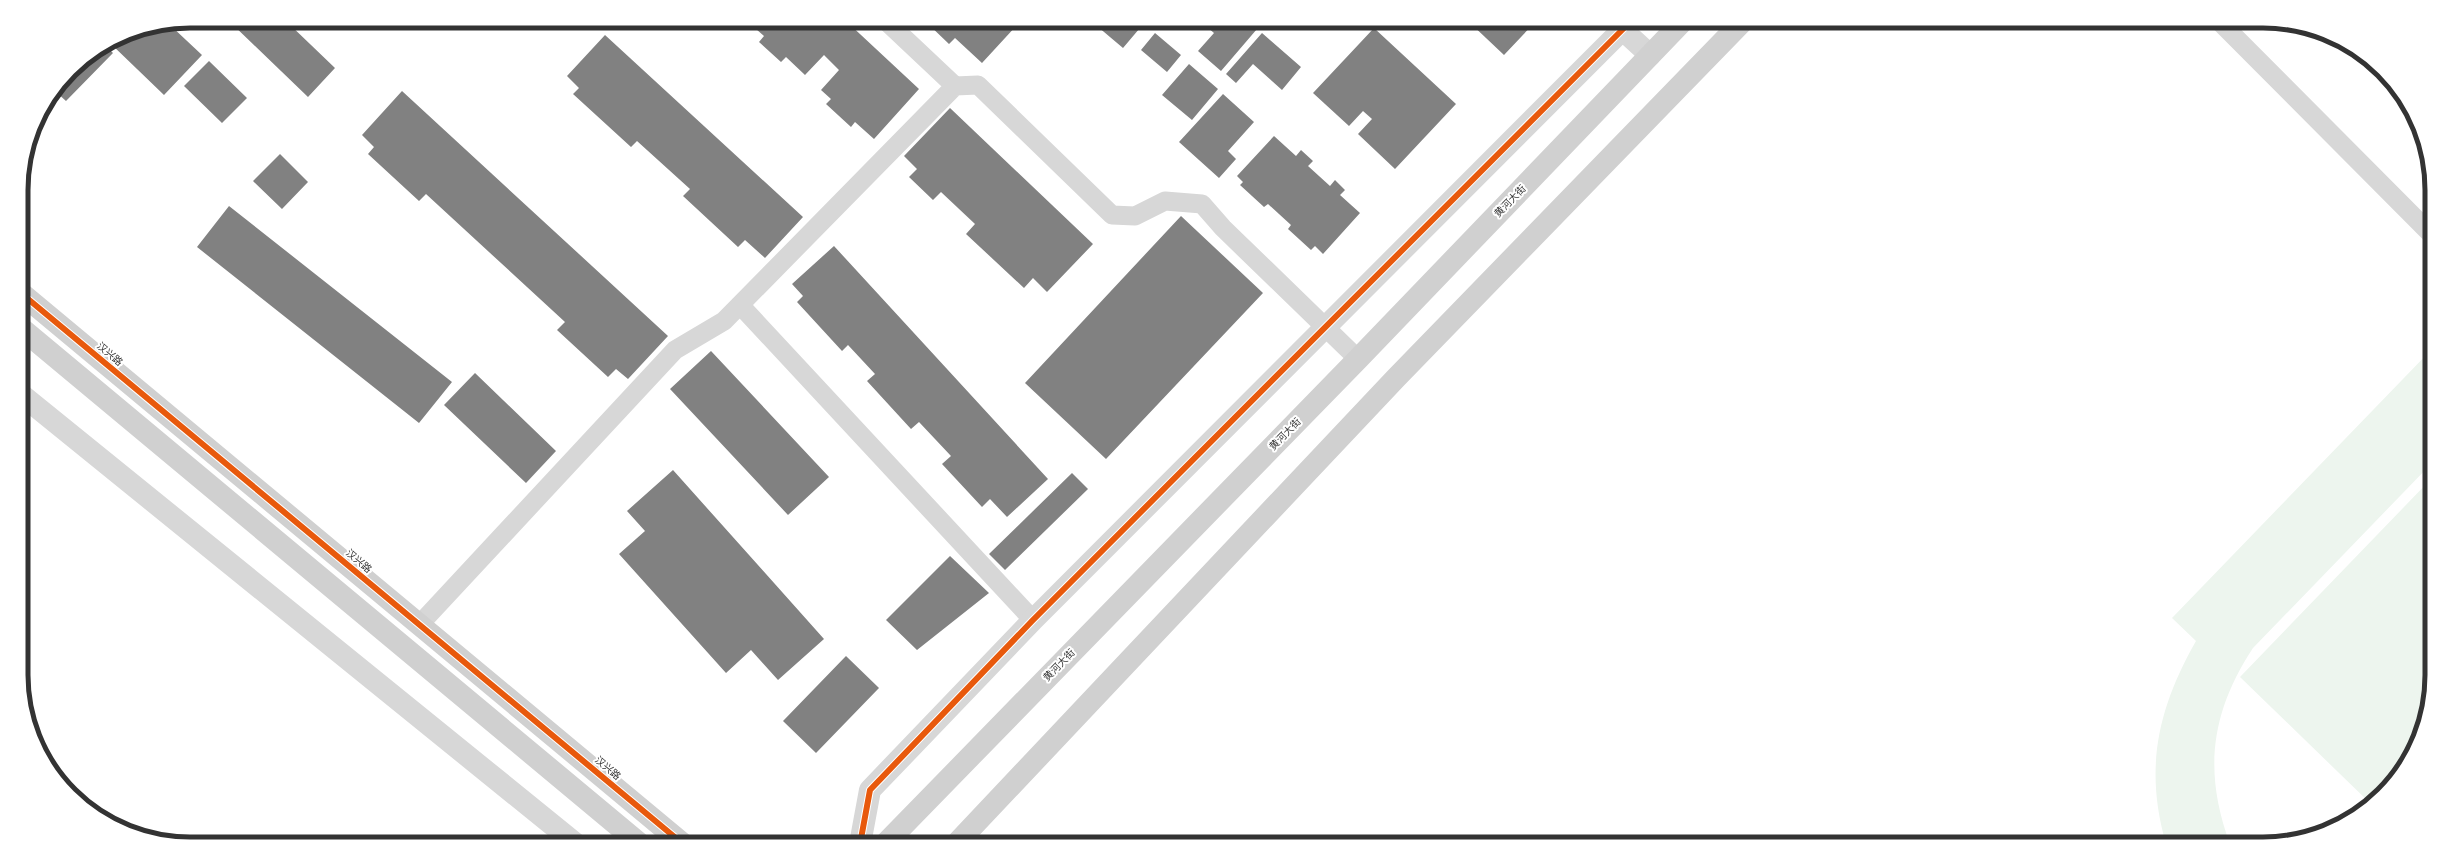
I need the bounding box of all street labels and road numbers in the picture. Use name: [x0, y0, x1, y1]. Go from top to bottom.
street label: 黄河大街: [1492, 183, 1528, 219]
street label: 汉兴路: [95, 340, 125, 368]
street label: 黄河大街: [1267, 416, 1303, 452]
street label: 汉兴路: [344, 547, 374, 575]
street label: 黄河大街: [1041, 647, 1077, 683]
street label: 汉兴路: [593, 754, 623, 782]

